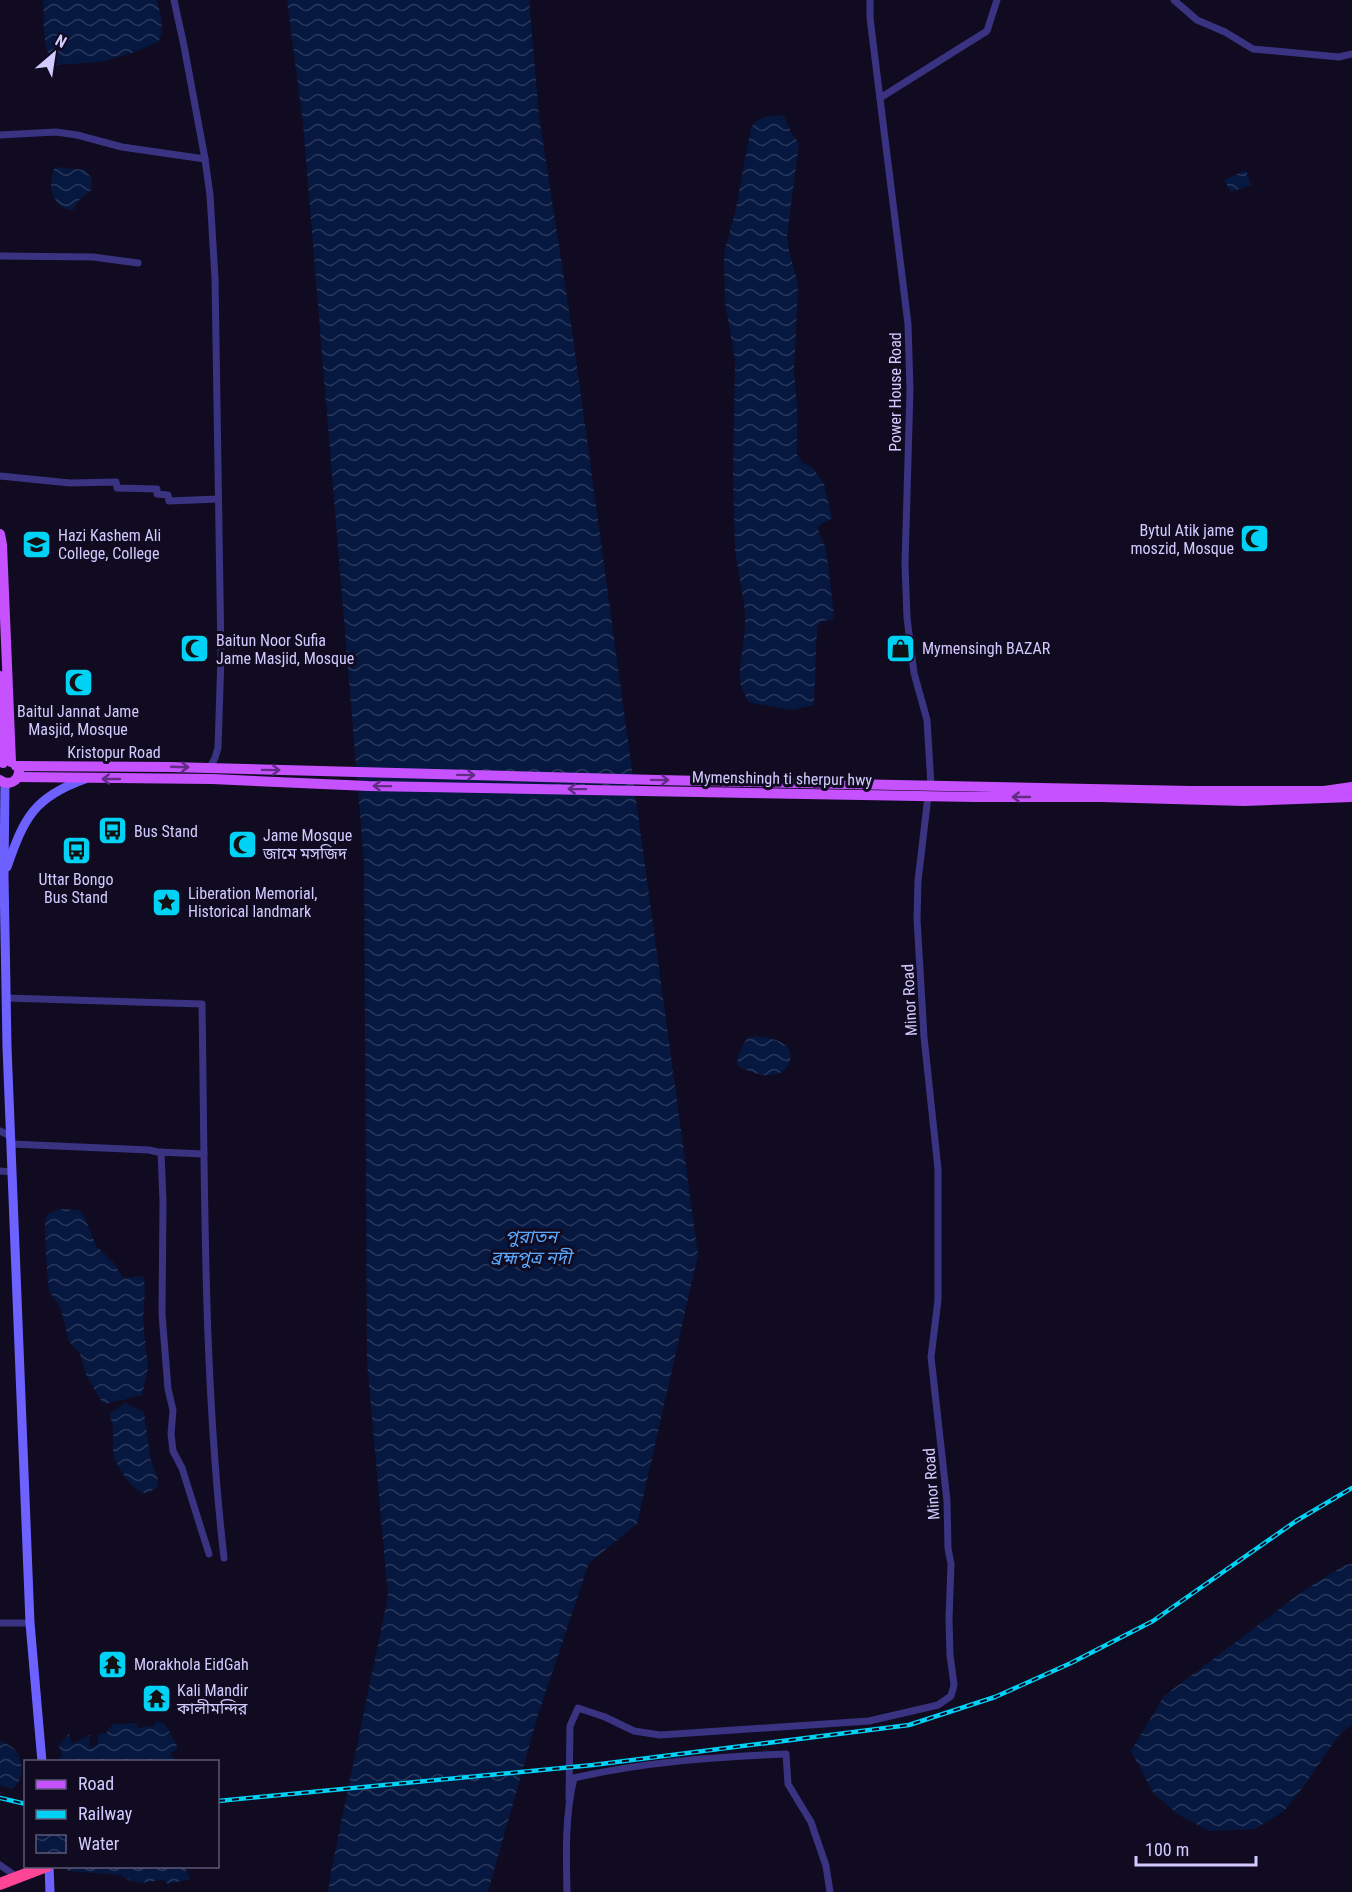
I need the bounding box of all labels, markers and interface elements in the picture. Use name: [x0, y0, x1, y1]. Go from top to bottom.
north arrow: [24, 24, 84, 84]
text: N: [52, 31, 70, 52]
street label: Power House Road: [886, 332, 905, 452]
place label: Bytul Atik jame moszid, Mosque: [1131, 521, 1234, 558]
mosque icon: Bytul Atik jame moszid, Mosque: [1239, 523, 1271, 555]
place label: Hazi Kashem Ali College, College: [58, 526, 161, 563]
school or university icon: Hazi Kashem Ali College, College: [21, 528, 53, 560]
place label: Baitun Noor Sufia Jame Masjid, Mosque: [216, 631, 354, 668]
shop icon: Mymensingh BAZAR: [885, 632, 917, 664]
mosque icon: Baitun Noor Sufia Jame Masjid, Mosque: [179, 633, 211, 665]
place label: Mymensingh BAZAR: [922, 639, 1051, 658]
mosque icon: Baitul Jannat Jame Masjid, Mosque: [62, 667, 94, 699]
place label: Baitul Jannat Jame Masjid, Mosque: [17, 702, 139, 739]
street label: Kristopur Road: [67, 743, 161, 762]
one-way arrow: [169, 762, 189, 773]
one-way arrow: [260, 764, 280, 776]
street label: Mymenshingh ti sherpur hwy: [692, 767, 873, 790]
one-way arrow: [455, 769, 475, 781]
one-way arrow: [102, 773, 122, 785]
one-way arrow: [650, 775, 670, 786]
one-way arrow: [372, 780, 392, 792]
one-way arrow: [567, 783, 587, 795]
one-way arrow: [1011, 791, 1031, 803]
bus stop icon: Bus Stand: [97, 815, 129, 847]
place label: Bus Stand: [134, 822, 198, 841]
place label: Jame Mosque জামে মসজিদ: [262, 826, 352, 863]
mosque icon: Jame Mosque জামে মসজিদ: [226, 828, 258, 860]
bus stop icon: Uttar Bongo Bus Stand: [60, 835, 92, 867]
place label: Uttar Bongo Bus Stand: [38, 870, 114, 907]
place label: Liberation Memorial, Historical landmark: [188, 884, 317, 921]
place icon: Liberation Memorial, Historical landmark: [151, 886, 183, 918]
street label: Minor Road: [898, 963, 921, 1037]
water label: পুরাতন ব্রহ্মপুত্র নদী: [491, 1226, 575, 1269]
street label: Minor Road: [920, 1447, 943, 1521]
temple icon: Morakhola EidGah: [97, 1648, 129, 1680]
place label: Morakhola EidGah: [134, 1655, 249, 1674]
place label: Kali Mandir কালীমন্দির: [176, 1681, 249, 1718]
temple icon: Kali Mandir কালীমন্দির: [140, 1683, 172, 1715]
legend: [24, 1760, 219, 1868]
text: Road: [78, 1773, 114, 1794]
text: Railway: [78, 1803, 133, 1824]
scale bar: [1136, 1829, 1256, 1867]
text: Water: [78, 1833, 120, 1854]
text: 100 m: [1145, 1839, 1189, 1860]

